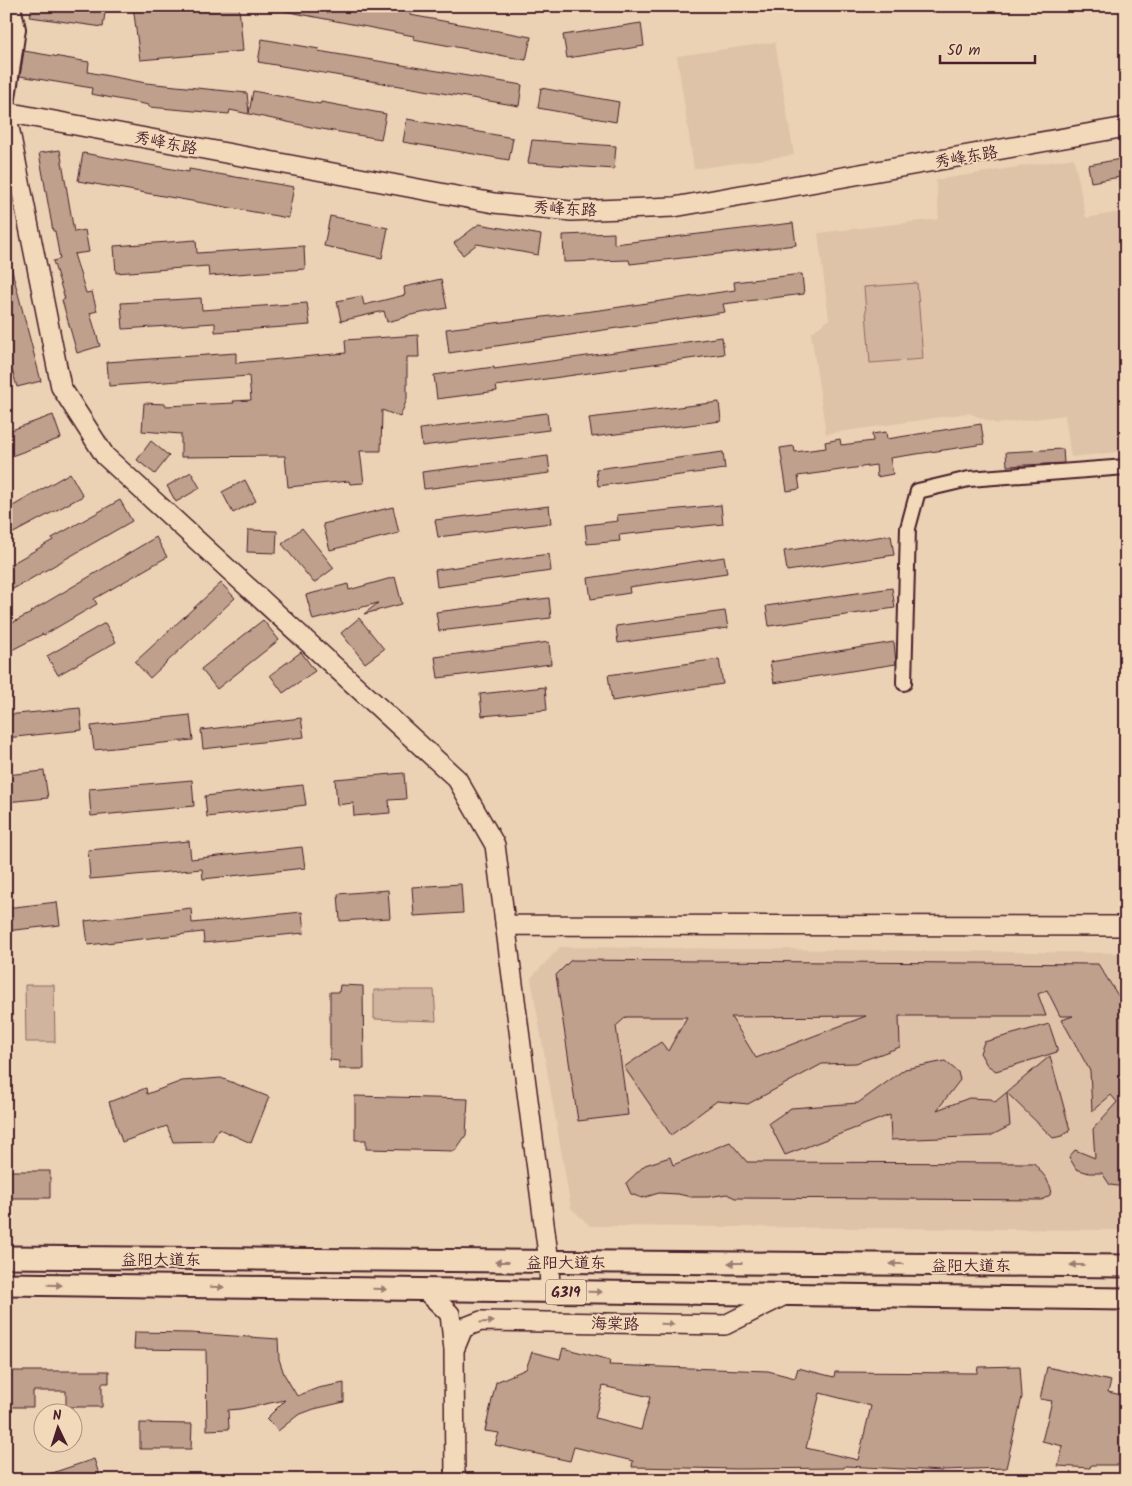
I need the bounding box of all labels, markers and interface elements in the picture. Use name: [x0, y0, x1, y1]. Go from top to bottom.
scale bar: [940, 32, 1034, 64]
text: 50 m: [947, 39, 981, 63]
street label: 秀峰东路: [132, 125, 200, 162]
street label: 秀峰东路: [933, 140, 1000, 175]
street label: 秀峰东路: [532, 195, 598, 224]
street label: 益阳大道东: [121, 1248, 201, 1273]
street label: 益阳大道东: [526, 1251, 606, 1276]
street label: 益阳大道东: [931, 1254, 1011, 1279]
one-way arrow: [494, 1257, 510, 1265]
one-way arrow: [726, 1259, 742, 1267]
one-way arrow: [889, 1260, 905, 1268]
one-way arrow: [1069, 1261, 1085, 1269]
road number: G319: [546, 1280, 586, 1304]
one-way arrow: [47, 1281, 63, 1289]
one-way arrow: [210, 1283, 226, 1291]
one-way arrow: [372, 1285, 388, 1293]
one-way arrow: [587, 1288, 603, 1296]
street label: 海棠路: [591, 1312, 639, 1337]
one-way arrow: [479, 1317, 495, 1325]
one-way arrow: [659, 1320, 675, 1328]
north arrow: [32, 1404, 82, 1454]
text: N: [52, 1405, 62, 1427]

